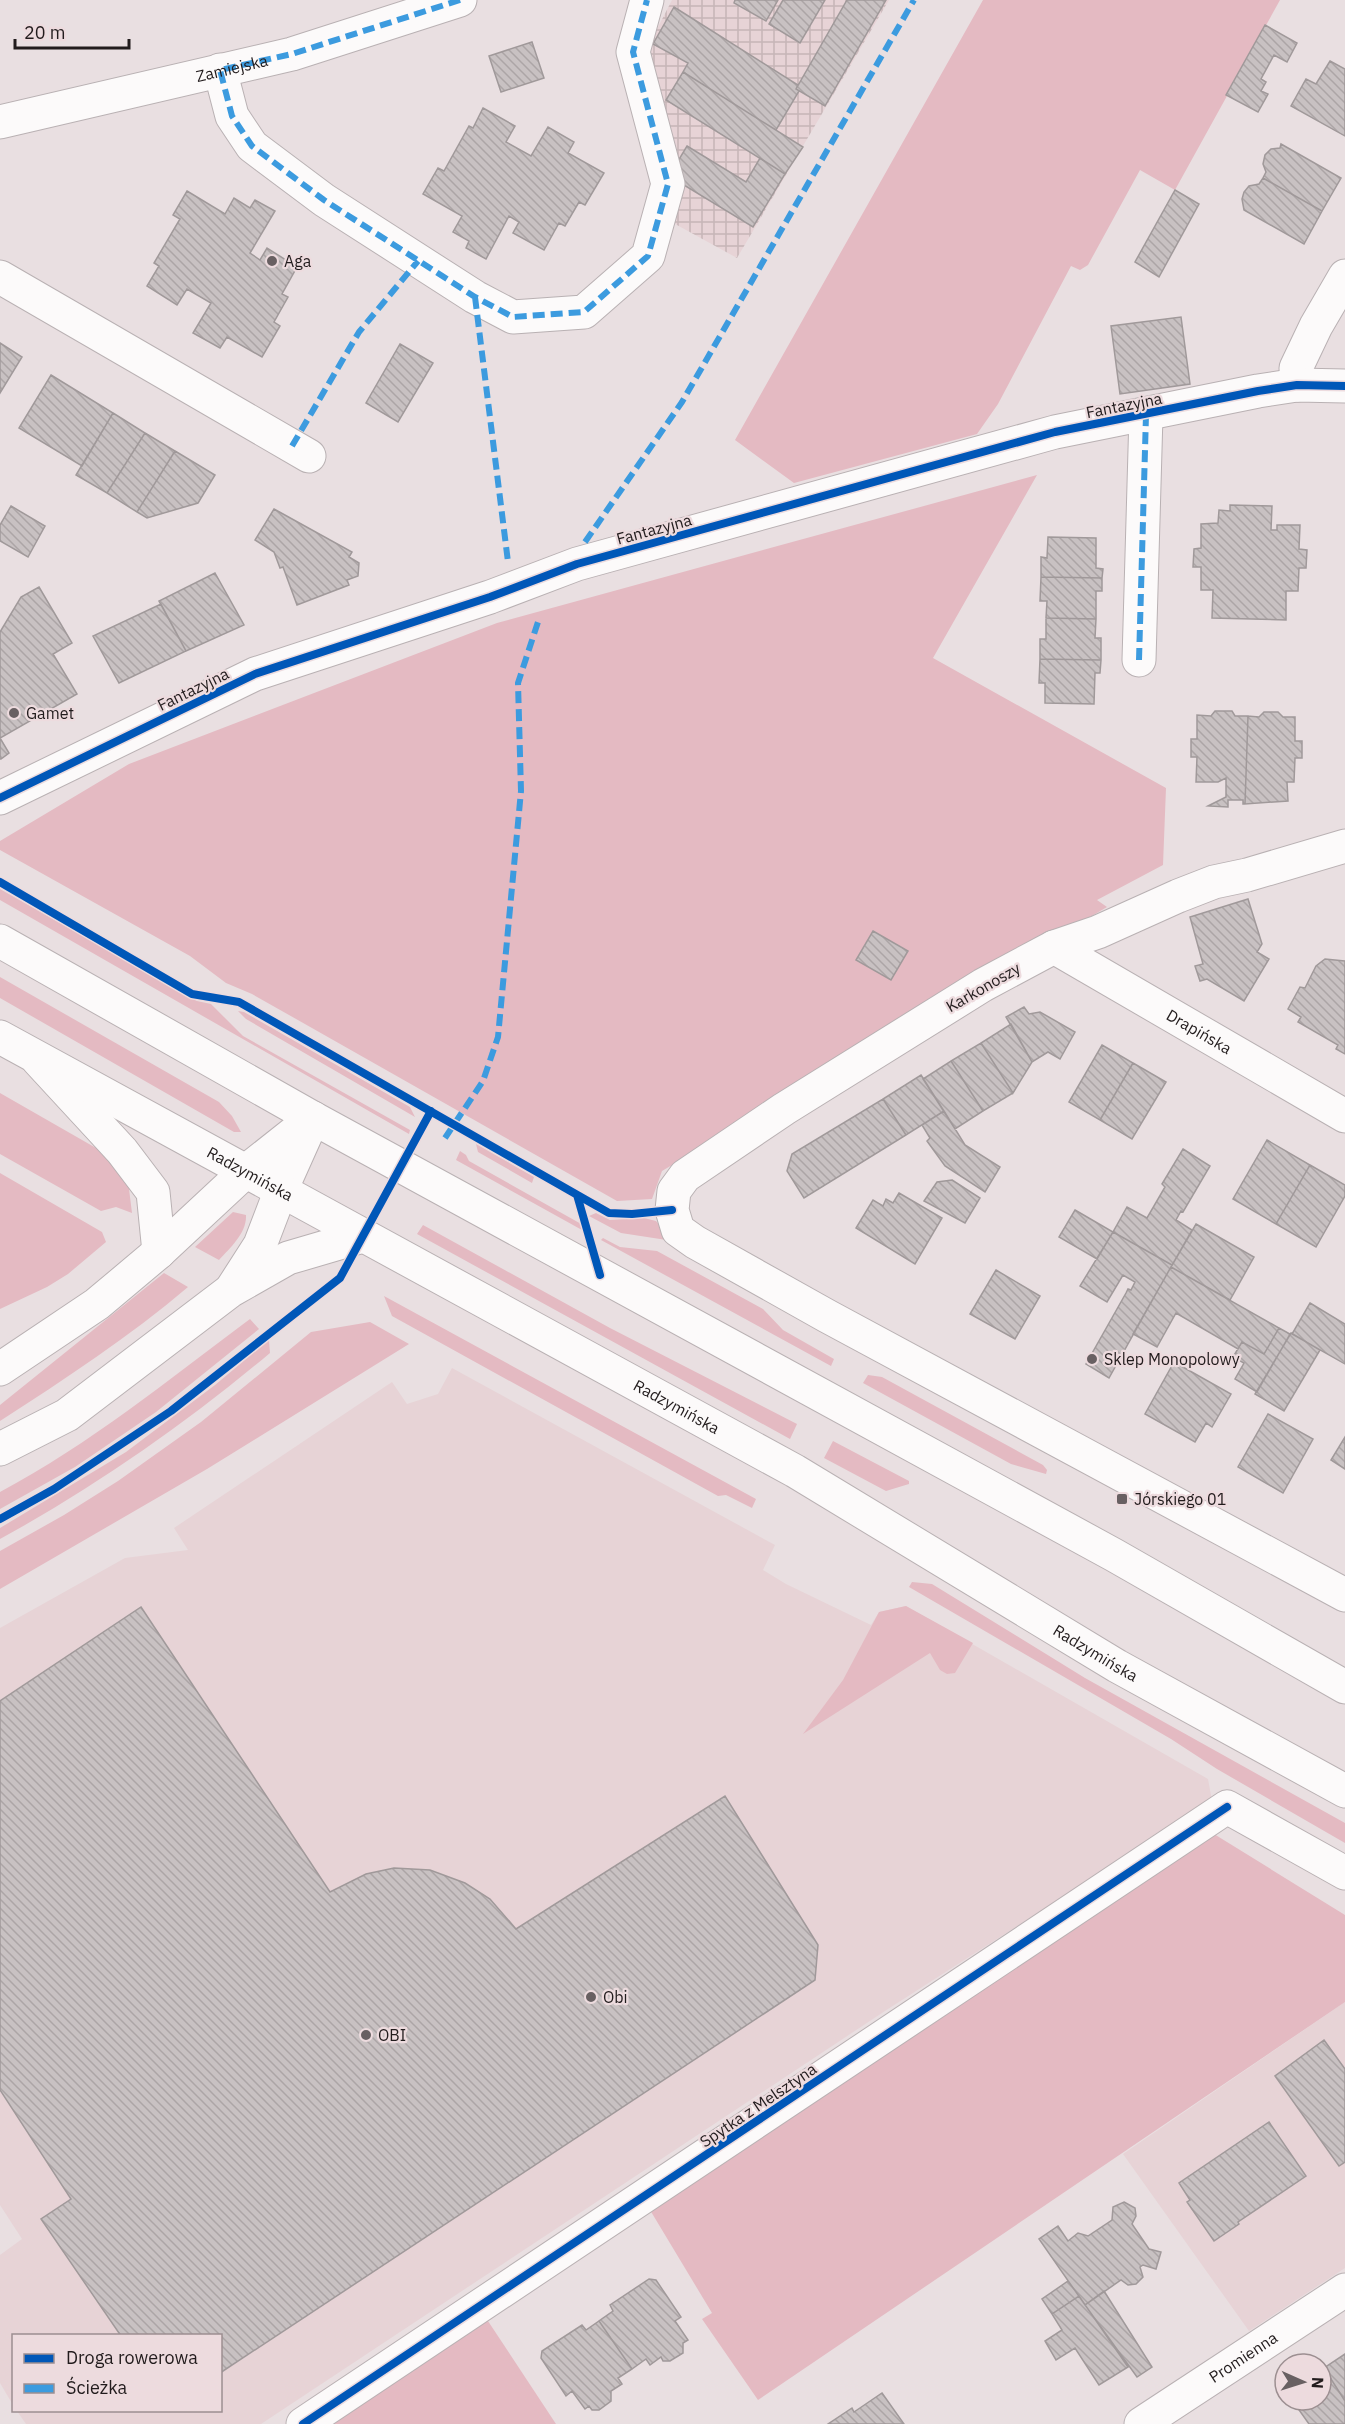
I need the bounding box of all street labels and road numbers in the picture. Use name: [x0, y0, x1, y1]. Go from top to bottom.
street label: Zamiejska: [194, 50, 270, 86]
street label: Fantazyjna: [1084, 388, 1164, 422]
street label: Fantazyjna: [614, 509, 694, 549]
street label: Fantazyjna: [154, 663, 232, 715]
street label: Karkonoszy: [942, 958, 1024, 1016]
street label: Drapińska: [1163, 1005, 1236, 1058]
street label: Radzymińska: [204, 1142, 297, 1205]
street label: Radzymińska: [630, 1375, 724, 1438]
street label: Radzymińska: [1050, 1620, 1142, 1686]
street label: Spytka z Melsztyna: [696, 2058, 821, 2151]
street label: Promienna: [1205, 2327, 1281, 2387]

